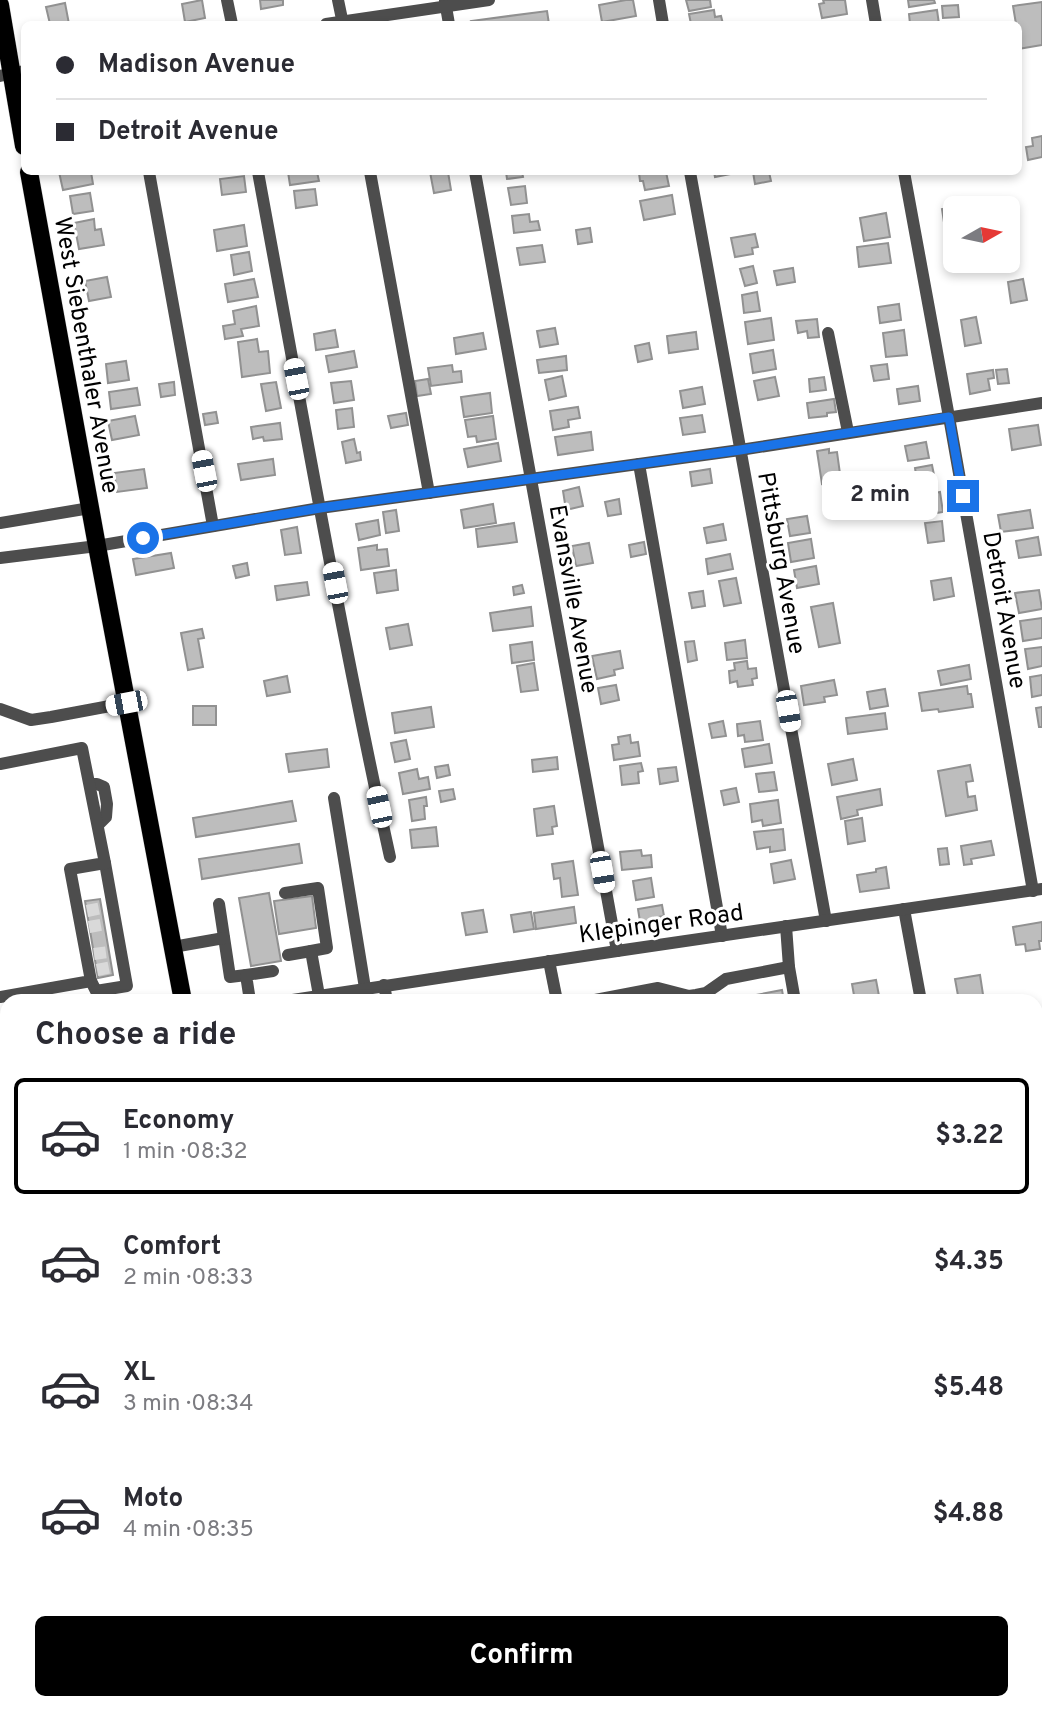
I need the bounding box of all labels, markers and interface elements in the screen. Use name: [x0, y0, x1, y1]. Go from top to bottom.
text: Madison Avenue: [98, 49, 295, 82]
text: Detroit Avenue: [98, 116, 278, 149]
north arrow: [943, 196, 1020, 273]
map controls: [943, 196, 1020, 273]
street label: West Siebenthaler Avenue: [46, 215, 124, 496]
car: [282, 356, 311, 402]
car: [190, 448, 219, 494]
street label: Pittsburg Avenue: [749, 470, 811, 657]
callout: 2 min: [823, 472, 939, 520]
route end: [947, 480, 979, 512]
text: 2 min: [850, 481, 910, 510]
street label: Evansville Avenue: [541, 503, 603, 696]
route start: [127, 522, 159, 554]
street label: Detroit Avenue: [974, 529, 1032, 691]
car: [321, 560, 350, 606]
car: [775, 688, 802, 734]
car: [104, 689, 149, 717]
car: [365, 784, 394, 830]
car: [589, 849, 616, 895]
street label: Klepinger Road: [577, 899, 746, 951]
text: Choose a ride: [35, 1016, 236, 1056]
icon: car: [39, 1105, 102, 1168]
text: Economy: [123, 1105, 234, 1138]
text: $3.22: [935, 1120, 1004, 1153]
text: 1 min · 08:32: [123, 1138, 248, 1167]
icon: car: [39, 1231, 102, 1294]
text: Comfort: [123, 1231, 221, 1264]
text: $4.35: [934, 1246, 1004, 1279]
text: 2 min · 08:33: [123, 1264, 253, 1293]
icon: car: [39, 1357, 102, 1420]
text: XL: [123, 1357, 155, 1390]
text: $5.48: [933, 1372, 1004, 1405]
text: 3 min · 08:34: [123, 1390, 253, 1419]
icon: car: [39, 1483, 102, 1546]
text: Moto: [123, 1483, 183, 1516]
text: $4.88: [933, 1498, 1004, 1531]
text: 4 min · 08:35: [123, 1516, 254, 1545]
button: Confirm: [35, 1616, 1008, 1696]

